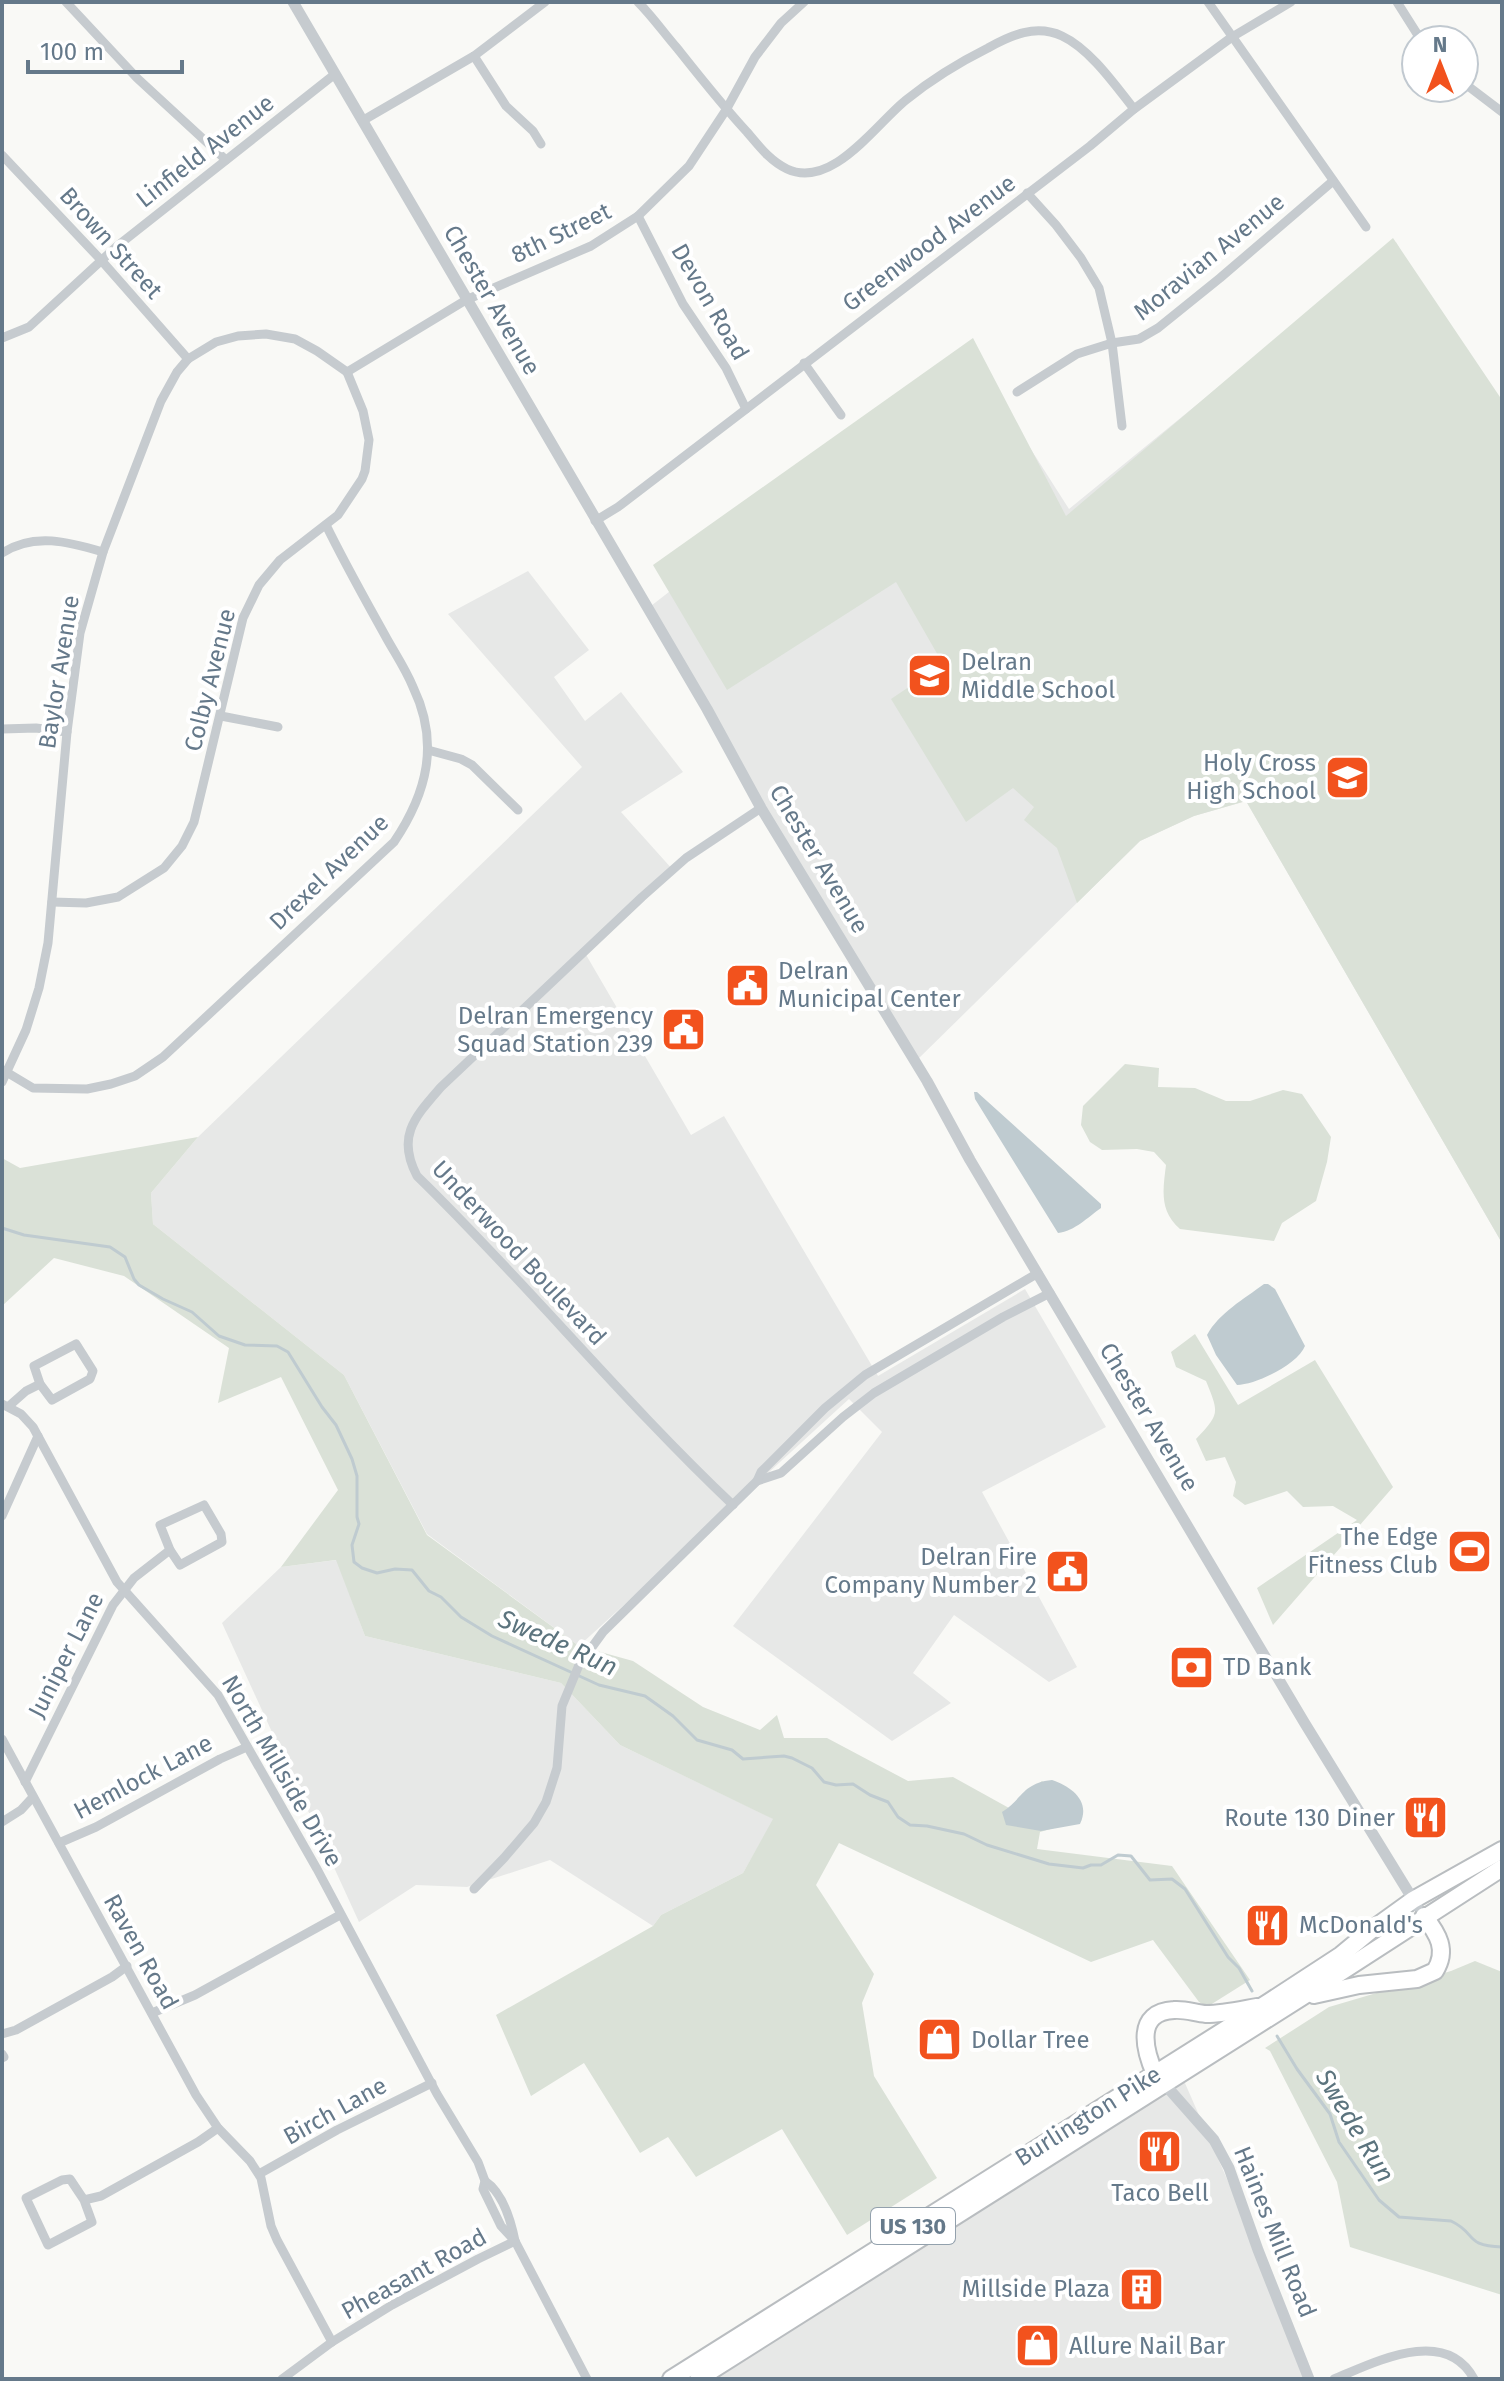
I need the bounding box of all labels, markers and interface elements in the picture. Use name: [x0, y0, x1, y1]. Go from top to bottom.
scale bar: [28, 24, 182, 74]
north arrow: [1400, 24, 1480, 104]
text: N: [1433, 31, 1447, 58]
text: 100 m: [40, 38, 104, 66]
street label: Linfield Avenue: [131, 89, 279, 213]
street label: Greenwood Avenue: [837, 169, 1021, 317]
street label: Brown Street: [54, 182, 168, 305]
street label: Moravian Avenue: [1128, 188, 1290, 326]
street label: 8th Street: [507, 197, 616, 269]
street label: Chester Avenue: [438, 220, 546, 380]
street label: Devon Road: [665, 239, 755, 365]
street label: Baylor Avenue: [33, 593, 85, 751]
street label: Colby Avenue: [179, 606, 241, 754]
place label: Delran Middle School: [961, 648, 1115, 704]
school or university icon: Delran Middle School: [906, 652, 954, 700]
place label: Holy Cross High School: [1186, 749, 1316, 805]
school or university icon: Holy Cross High School: [1323, 753, 1371, 801]
street label: Chester Avenue: [764, 780, 874, 938]
street label: Drexel Avenue: [264, 808, 394, 936]
place label: Delran Municipal Center: [778, 957, 961, 1013]
public building icon: Delran Municipal Center: [723, 961, 771, 1009]
place label: Delran Emergency Squad Station 239: [457, 1002, 653, 1058]
public building icon: Delran Emergency Squad Station 239: [660, 1006, 708, 1054]
street label: Underwood Boulevard: [426, 1155, 612, 1351]
street label: Chester Avenue: [1094, 1338, 1204, 1496]
place label: The Edge Fitness Club: [1307, 1523, 1438, 1579]
sports icon: The Edge Fitness Club: [1445, 1527, 1493, 1575]
place label: Delran Fire Company Number 2: [825, 1543, 1037, 1599]
public building icon: Delran Fire Company Number 2: [1044, 1547, 1092, 1595]
street label: Juniper Lane: [22, 1588, 110, 1722]
water label: Swede Run: [493, 1603, 622, 1683]
bank icon: TD Bank: [1168, 1643, 1216, 1691]
place label: TD Bank: [1223, 1653, 1312, 1681]
street label: North Millside Drive: [216, 1670, 348, 1872]
street label: Hemlock Lane: [69, 1729, 217, 1825]
restaurant icon: Route 130 Diner: [1402, 1794, 1450, 1842]
place label: Route 130 Diner: [1224, 1804, 1396, 1832]
street label: Raven Road: [98, 1889, 184, 2015]
restaurant icon: McDonald's: [1244, 1901, 1292, 1949]
place label: McDonald's: [1299, 1911, 1423, 1939]
shop icon: Dollar Tree: [916, 2016, 964, 2064]
place label: Dollar Tree: [971, 2026, 1090, 2054]
street label: Burlington Pike: [1010, 2060, 1166, 2172]
water label: Swede Run: [1309, 2063, 1401, 2188]
street label: Birch Lane: [278, 2071, 392, 2151]
restaurant icon: Taco Bell: [1136, 2127, 1184, 2175]
street label: Haines Mill Road: [1228, 2142, 1322, 2322]
place label: Taco Bell: [1111, 2179, 1209, 2207]
road number: US 130: [871, 2208, 955, 2244]
street label: Pheasant Road: [337, 2223, 491, 2325]
building icon: Millside Plaza: [1117, 2265, 1165, 2313]
place label: Millside Plaza: [962, 2275, 1110, 2303]
shop icon: Allure Nail Bar: [1014, 2322, 1062, 2370]
place label: Allure Nail Bar: [1069, 2332, 1226, 2360]

